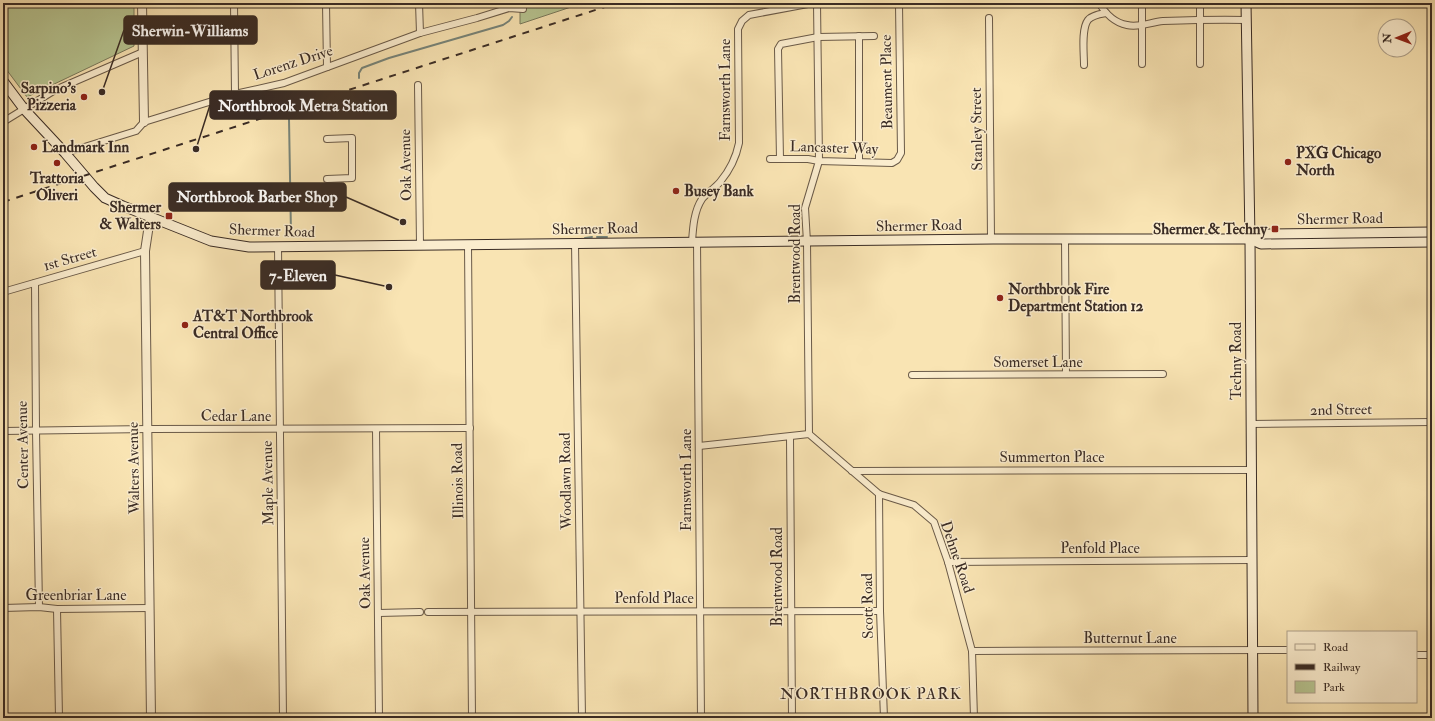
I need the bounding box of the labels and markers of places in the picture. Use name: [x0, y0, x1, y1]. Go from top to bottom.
callout: Sherwin-Williams: [124, 16, 257, 44]
place label: Sarpino's Pizzeria: [21, 79, 77, 115]
callout: Northbrook Metra Station: [210, 91, 396, 119]
marker: Sarpino's Pizzeria: [79, 92, 89, 102]
place label: Landmark Inn: [42, 138, 130, 157]
marker: Landmark Inn: [29, 142, 39, 152]
place label: PXG Chicago North: [1295, 144, 1382, 180]
marker: PXG Chicago North: [1283, 157, 1293, 167]
marker: Trattoria Oliveri: [52, 158, 62, 168]
place label: Trattoria Oliveri: [29, 169, 85, 205]
place label: Busey Bank: [684, 182, 754, 202]
callout: Northbrook Barber Shop: [169, 183, 346, 211]
marker: Busey Bank: [671, 186, 681, 196]
place label: Shermer & Walters: [100, 198, 161, 234]
marker: Shermer & Walters: [164, 211, 174, 221]
place label: Shermer & Techny: [1153, 220, 1268, 240]
marker: Shermer & Techny: [1270, 224, 1280, 234]
callout: 7-Eleven: [261, 261, 335, 289]
place label: Northbrook Fire Department Station 12: [1007, 280, 1144, 317]
marker: Northbrook Fire Department Station 12: [995, 293, 1005, 303]
place label: AT&T Northbrook Central Office: [192, 307, 314, 343]
marker: AT&T Northbrook Central Office: [180, 320, 190, 330]

